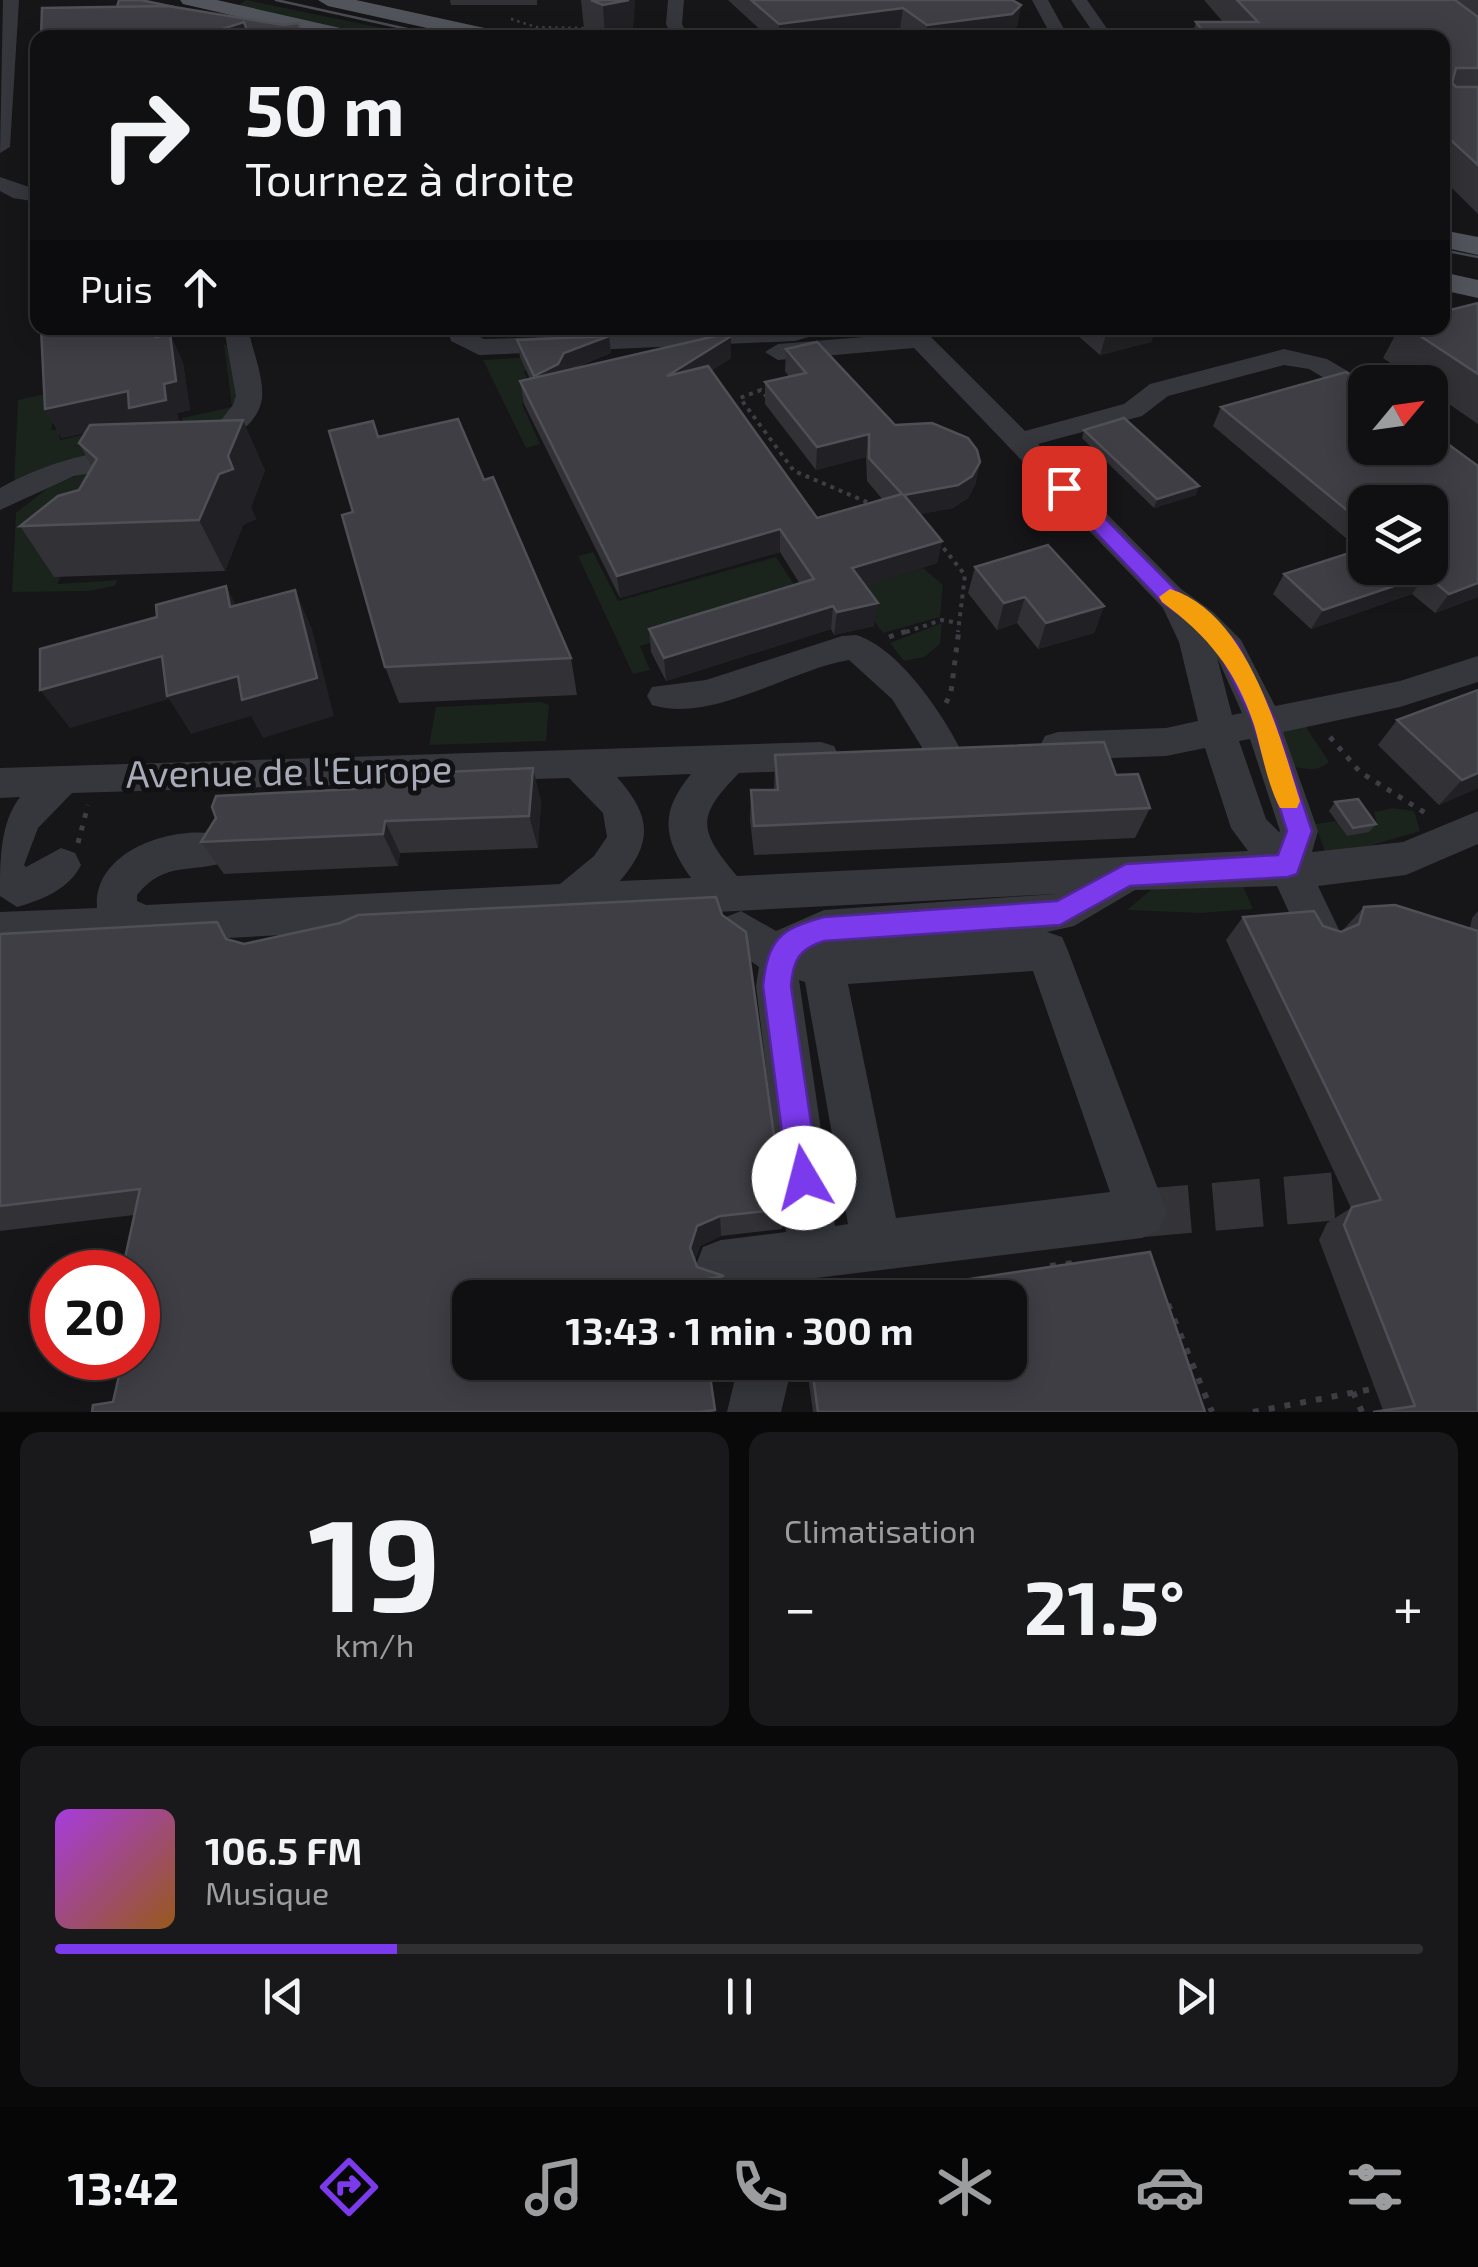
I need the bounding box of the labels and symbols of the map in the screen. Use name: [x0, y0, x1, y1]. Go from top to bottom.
north arrow: [1348, 365, 1448, 465]
pin: [1022, 446, 1107, 531]
street label: Avenue de l'Europe: [125, 744, 453, 796]
position arrow: [752, 1126, 856, 1230]
speed limit sign: 20: [30, 1250, 160, 1380]

